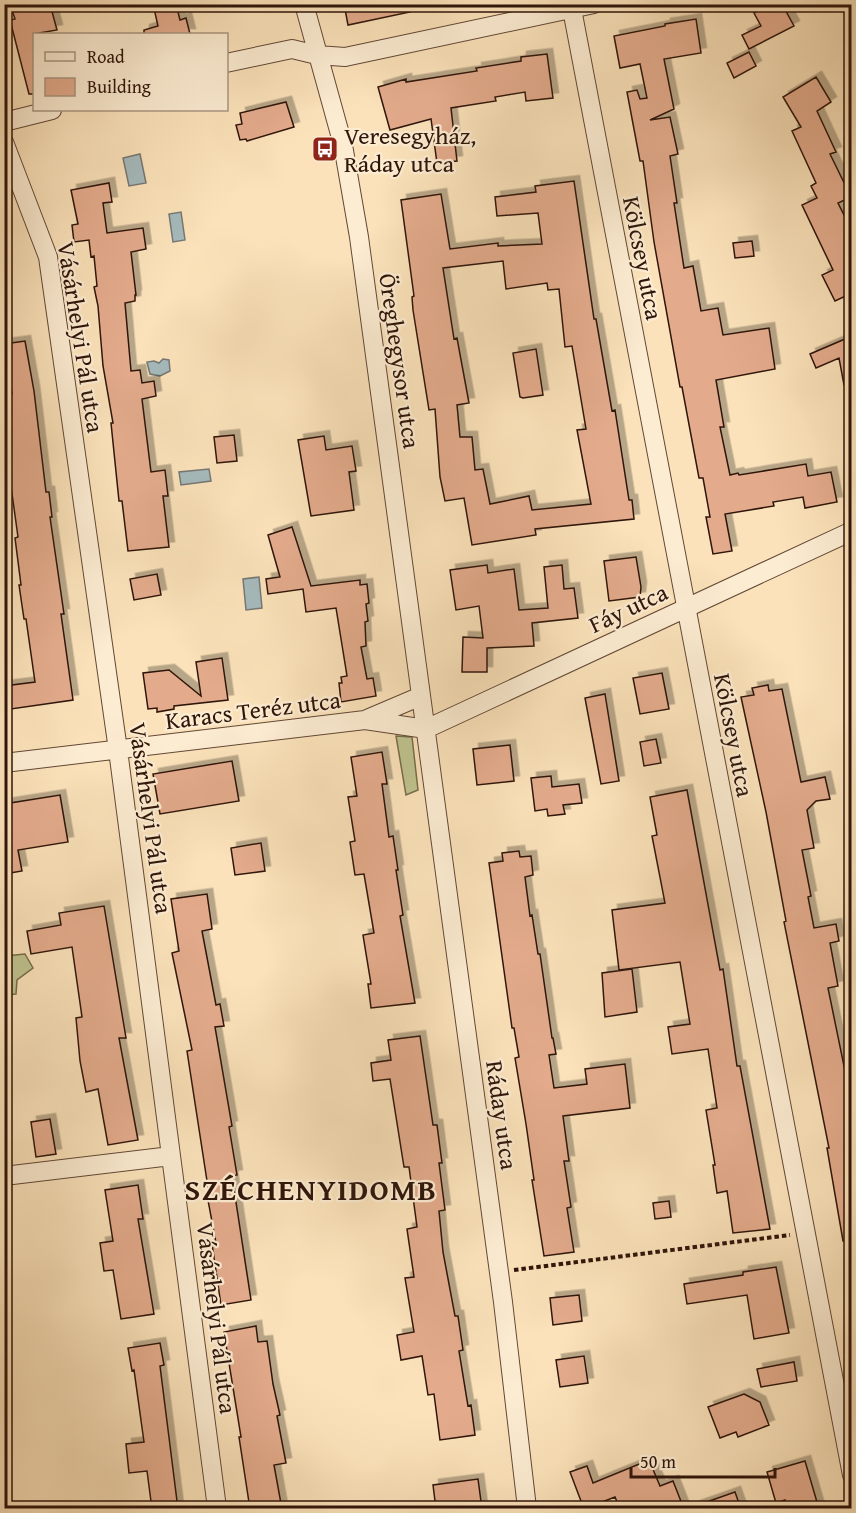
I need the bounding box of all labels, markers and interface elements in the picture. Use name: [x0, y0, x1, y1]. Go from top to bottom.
legend: [33, 33, 228, 111]
text: Road: [87, 43, 125, 70]
text: Building: [87, 73, 151, 100]
place label: Veresegyház, Ráday utca: [344, 118, 476, 181]
bus stop icon: Veresegyház, Ráday utca: [310, 134, 340, 164]
street label: Kölcsey utca: [614, 193, 672, 323]
street label: Vásárhelyi Pál utca: [49, 239, 113, 436]
street label: Öreghegysor utca: [370, 271, 430, 451]
street label: Fáy utca: [583, 574, 674, 642]
street label: Kölcsey utca: [705, 670, 763, 800]
street label: Karacs Teréz utca: [163, 682, 343, 738]
street label: Vásárhelyi Pál utca: [120, 720, 182, 917]
street label: Ráday utca: [477, 1058, 527, 1173]
district label: SZÉCHENYIDOMB: [184, 1167, 438, 1211]
street label: Vásárhelyi Pál utca: [188, 1220, 246, 1417]
scale bar: [631, 1441, 775, 1479]
text: 50 m: [640, 1448, 676, 1475]

